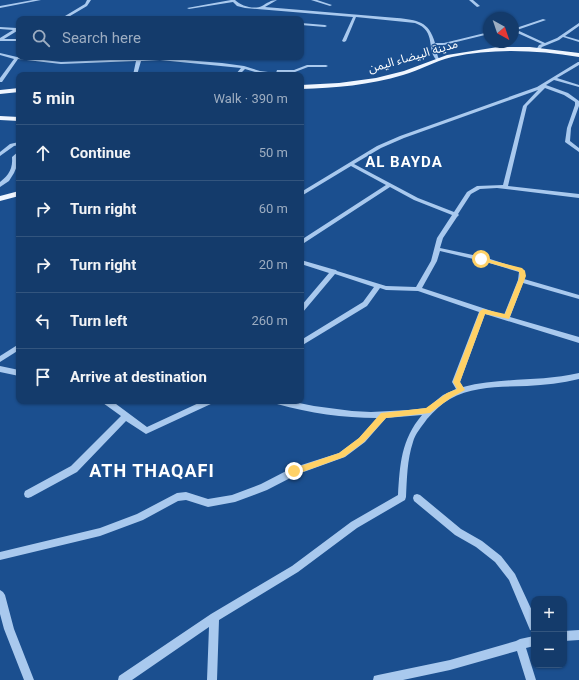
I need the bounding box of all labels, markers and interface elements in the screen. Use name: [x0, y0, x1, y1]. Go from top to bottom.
north arrow: [483, 12, 519, 48]
search box: [16, 16, 304, 60]
icon: search: [30, 27, 52, 49]
text: Search here: [62, 29, 141, 47]
street label: مدينة البيضاء اليمن: [367, 36, 460, 76]
text: 5 min: [32, 88, 75, 108]
text: Walk · 390 m: [213, 91, 288, 106]
icon: ahead: [32, 142, 54, 164]
text: Continue: [70, 144, 131, 162]
text: 50 m: [259, 145, 288, 160]
district label: AL BAYDA: [365, 153, 443, 171]
icon: right: [32, 198, 54, 220]
text: Turn right: [70, 200, 136, 218]
text: 60 m: [259, 201, 288, 216]
route start: [472, 250, 490, 268]
icon: right: [32, 254, 54, 276]
text: Turn right: [70, 256, 136, 274]
text: 20 m: [259, 257, 288, 272]
icon: left: [32, 310, 54, 332]
text: Turn left: [70, 312, 127, 330]
text: 260 m: [251, 313, 288, 328]
icon: arrive: [32, 366, 54, 388]
text: Arrive at destination: [70, 368, 207, 386]
district label: ATH THAQAFI: [89, 460, 215, 481]
route end: [285, 462, 303, 480]
map controls: [531, 596, 567, 668]
button: +: [531, 596, 567, 632]
button: −: [531, 632, 567, 668]

